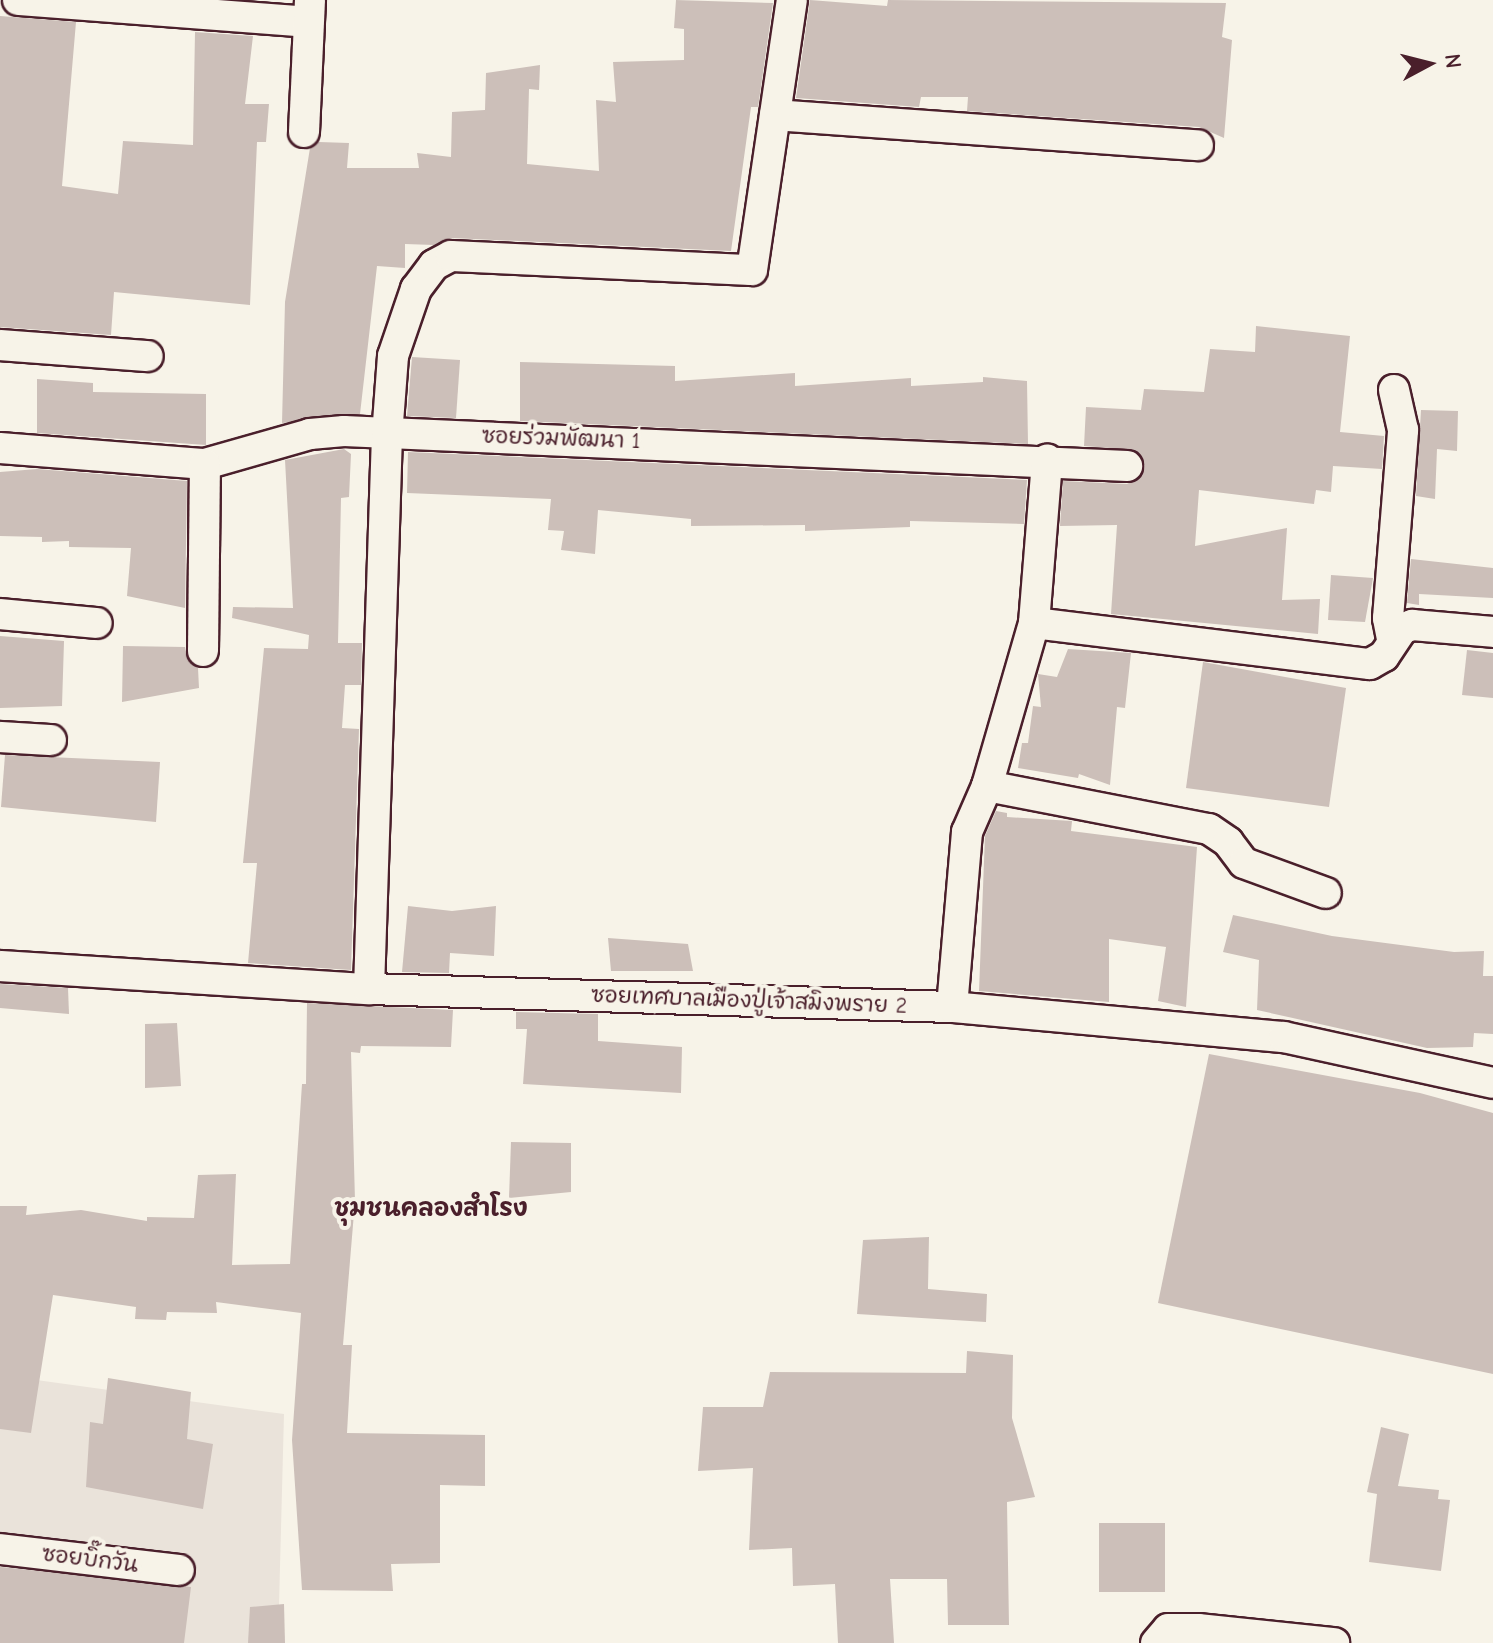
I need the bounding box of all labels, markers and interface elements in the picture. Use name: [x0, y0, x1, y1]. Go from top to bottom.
north arrow: [1389, 24, 1469, 104]
text: N: [1439, 52, 1467, 70]
street label: ซอยร่วมพัฒนา 1: [481, 423, 641, 455]
street label: ซอยเทศบาลเมืองปู่เจ้าสมิงพราย 2: [591, 982, 907, 1020]
district label: ชุมชนคลองสำโรง: [334, 1195, 528, 1223]
street label: ซอยบิ๊กวัน: [40, 1541, 140, 1579]

